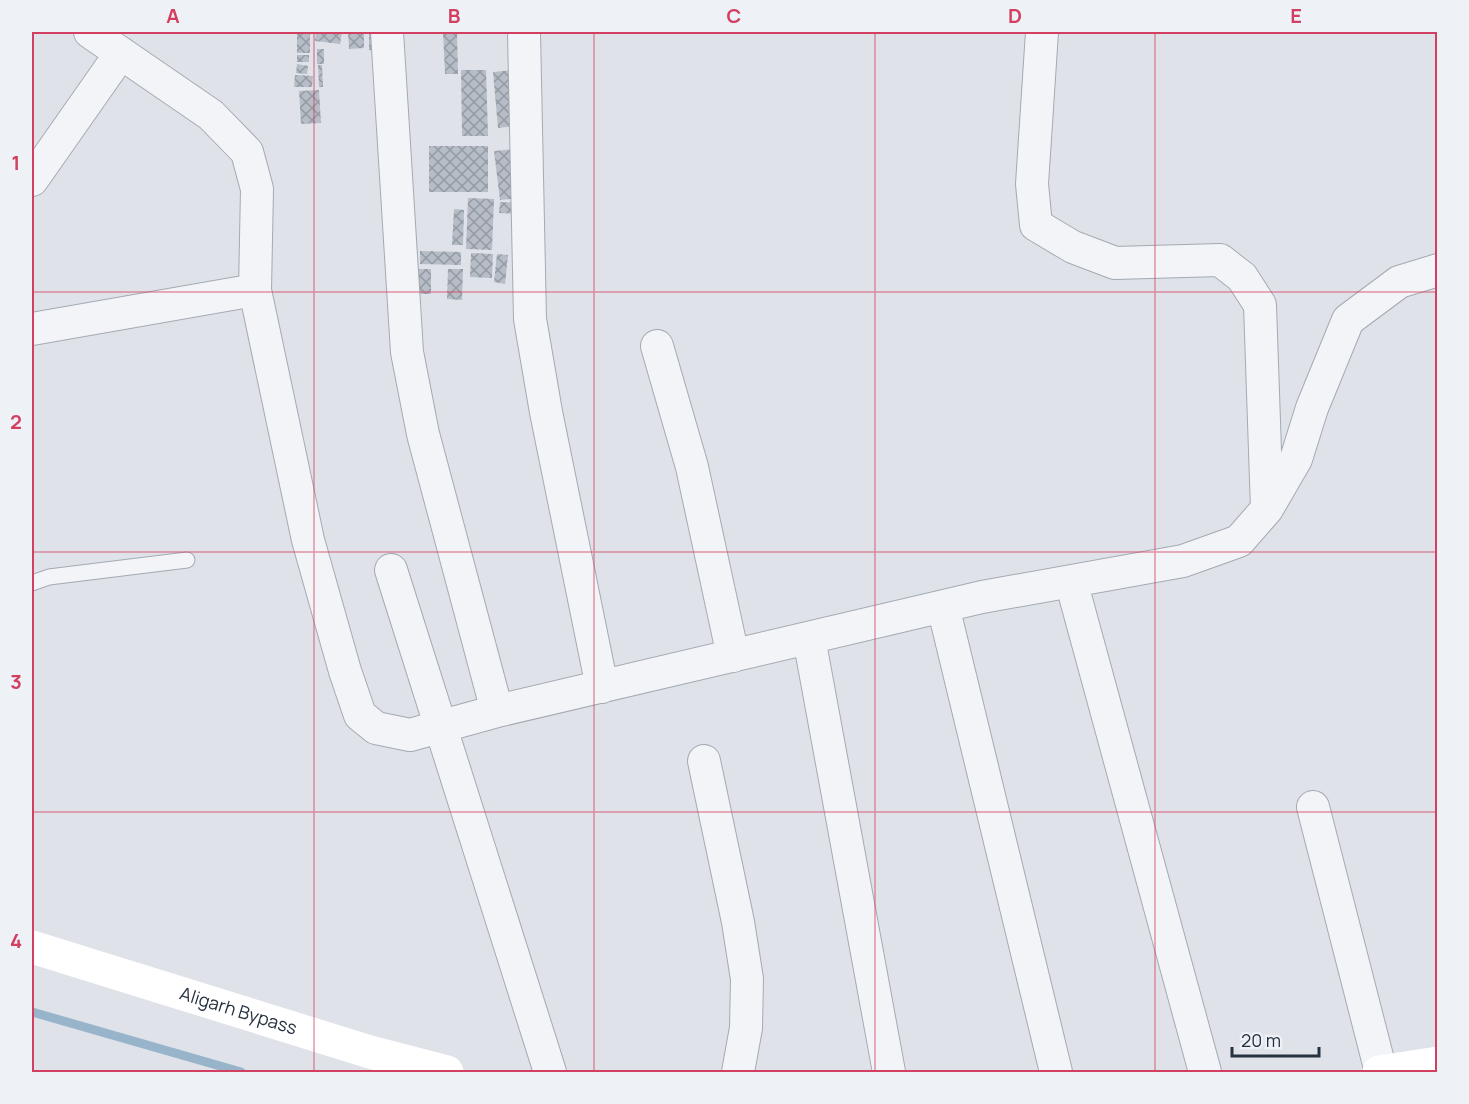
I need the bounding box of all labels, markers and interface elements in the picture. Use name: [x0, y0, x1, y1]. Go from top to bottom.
text: A: [166, 2, 180, 29]
text: B: [448, 2, 461, 29]
text: C: [727, 2, 741, 29]
text: D: [1008, 2, 1022, 29]
text: E: [1290, 2, 1302, 29]
text: 1: [12, 149, 20, 176]
text: 2: [10, 408, 22, 435]
text: 3: [10, 668, 22, 695]
text: 4: [10, 927, 22, 954]
street label: Aligarh Bypass: [177, 981, 300, 1040]
scale bar: [1232, 1020, 1319, 1058]
text: 20 m: [1241, 1028, 1281, 1052]

